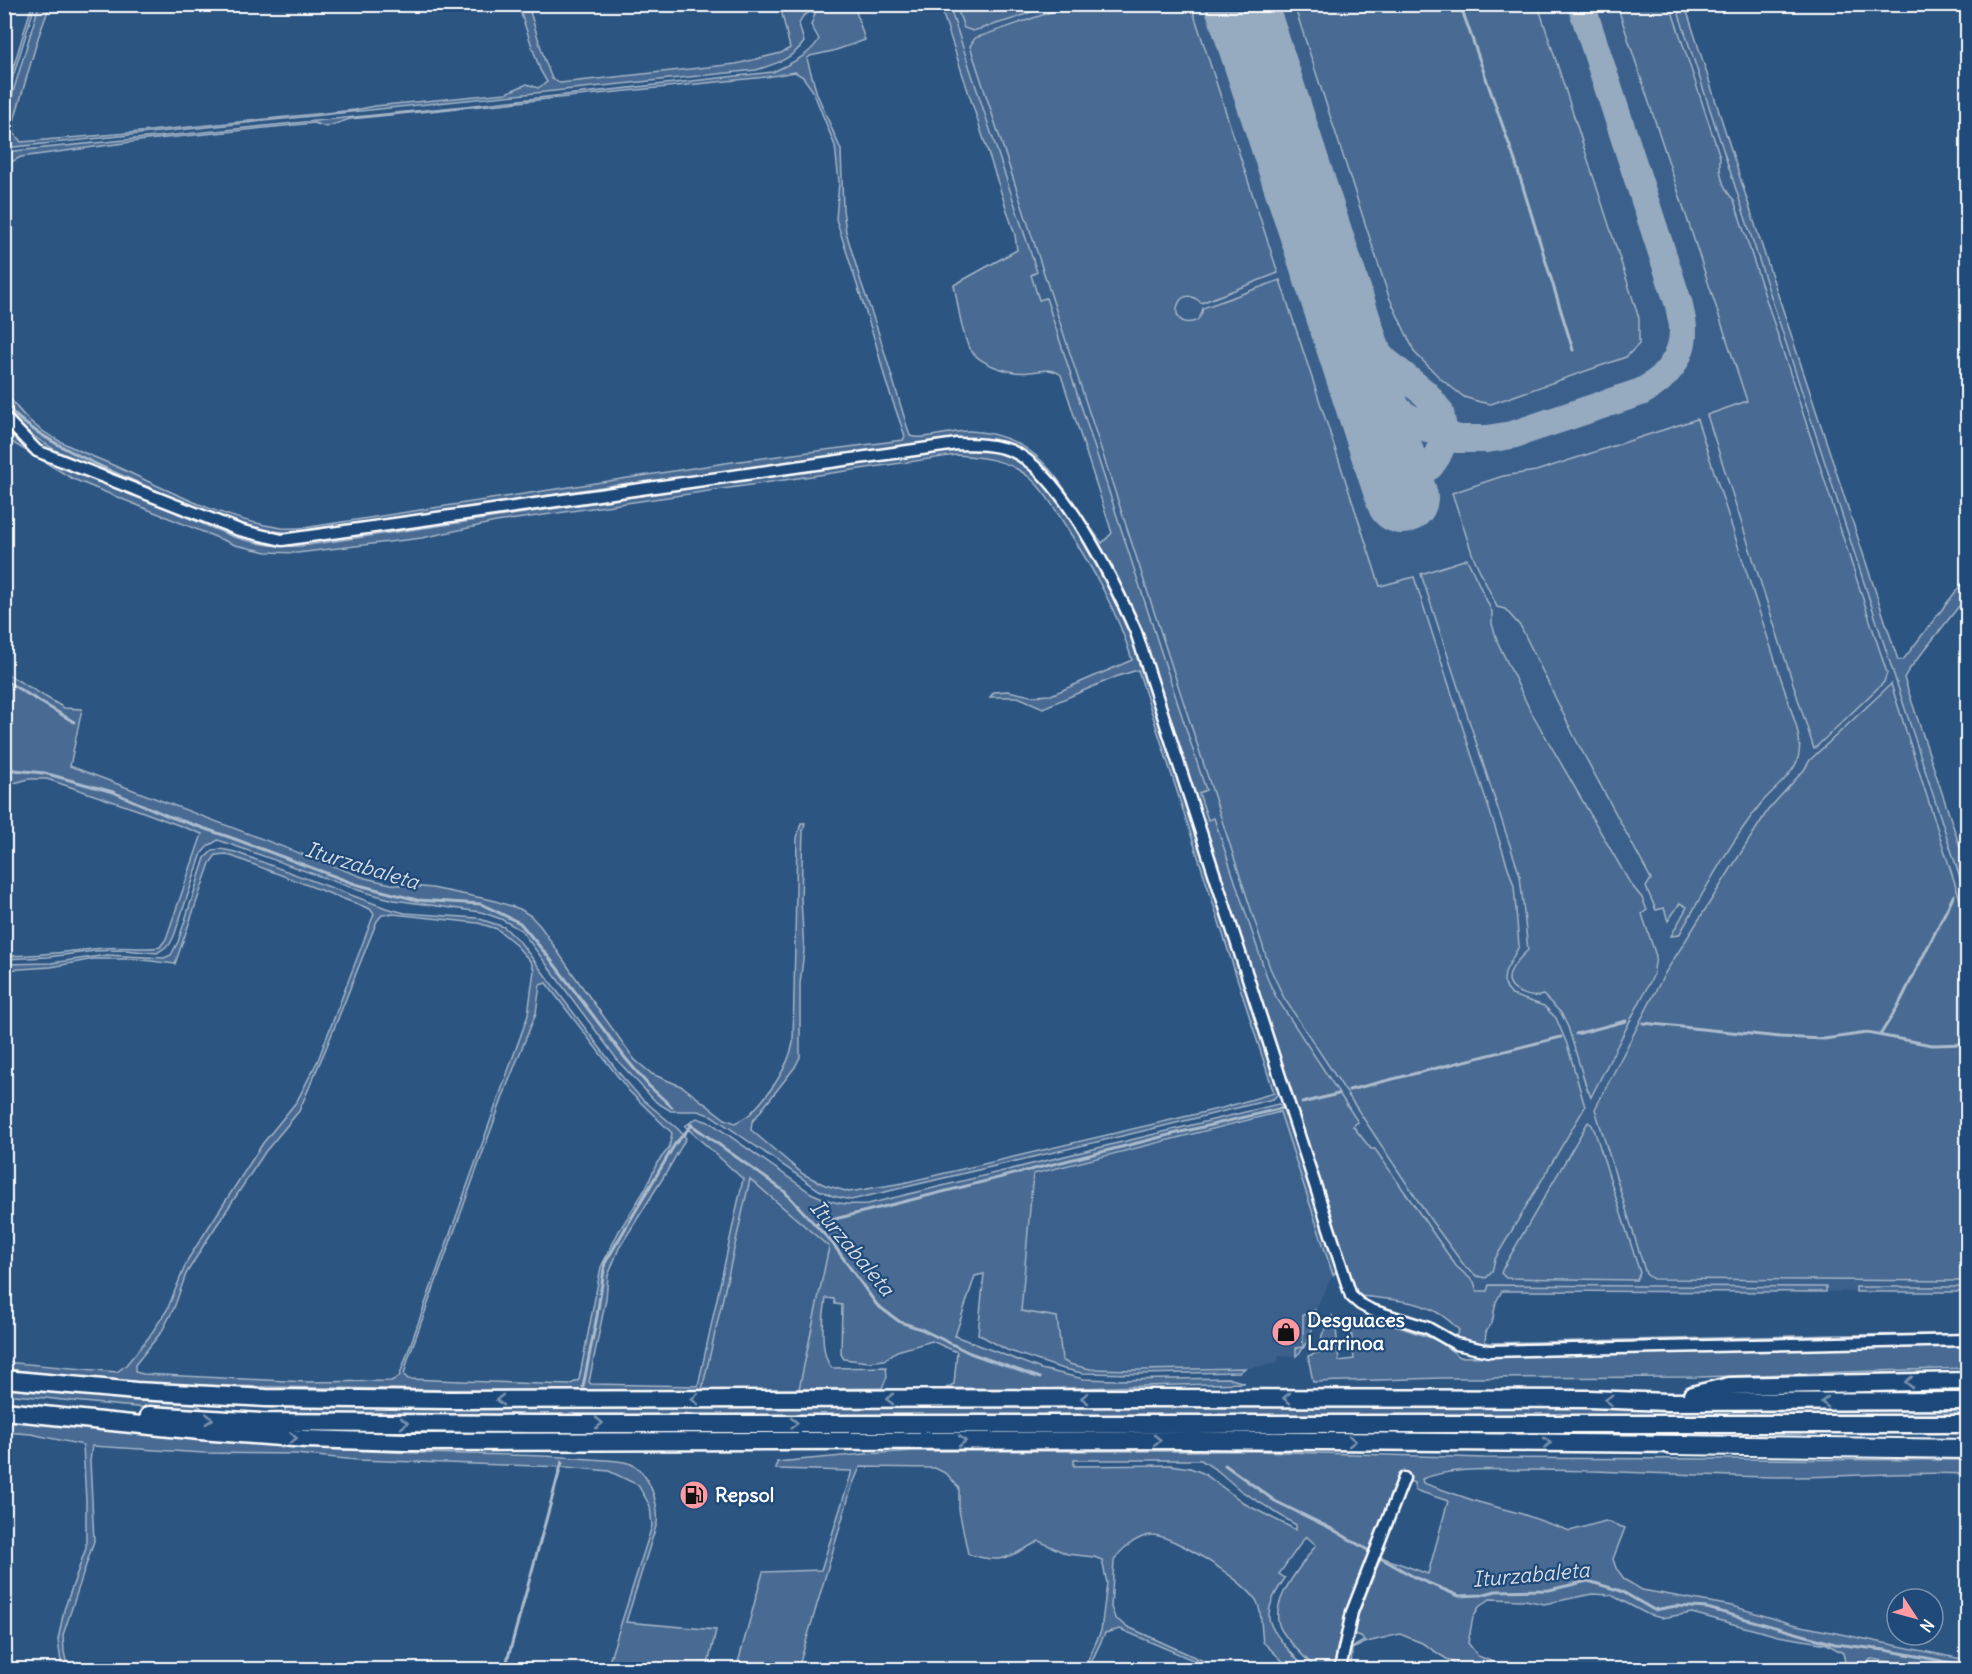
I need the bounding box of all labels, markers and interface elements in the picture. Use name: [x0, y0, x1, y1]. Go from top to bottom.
water label: Iturzabaleta: [302, 835, 423, 896]
water label: Iturzabaleta: [804, 1194, 901, 1302]
place label: Desguaces Larrinoa: [1307, 1307, 1405, 1355]
shop icon: Desguaces Larrinoa: [1270, 1316, 1302, 1348]
one-way arrow: [1905, 1376, 1914, 1388]
one-way arrow: [1080, 1392, 1089, 1404]
one-way arrow: [1283, 1392, 1292, 1404]
one-way arrow: [690, 1393, 699, 1405]
one-way arrow: [885, 1393, 894, 1405]
one-way arrow: [495, 1394, 504, 1406]
one-way arrow: [1605, 1394, 1614, 1406]
one-way arrow: [1821, 1395, 1830, 1408]
one-way arrow: [205, 1412, 214, 1425]
one-way arrow: [400, 1417, 409, 1429]
one-way arrow: [595, 1417, 604, 1429]
one-way arrow: [790, 1417, 799, 1429]
one-way arrow: [288, 1432, 297, 1445]
one-way arrow: [1152, 1434, 1161, 1447]
one-way arrow: [957, 1435, 966, 1447]
one-way arrow: [1347, 1435, 1356, 1447]
one-way arrow: [1542, 1437, 1551, 1449]
fuel station icon: Repsol: [678, 1479, 710, 1511]
place label: Repsol: [715, 1482, 774, 1507]
water label: Iturzabaleta: [1471, 1556, 1591, 1593]
north arrow: [1885, 1587, 1945, 1647]
text: N: [1916, 1615, 1938, 1636]

